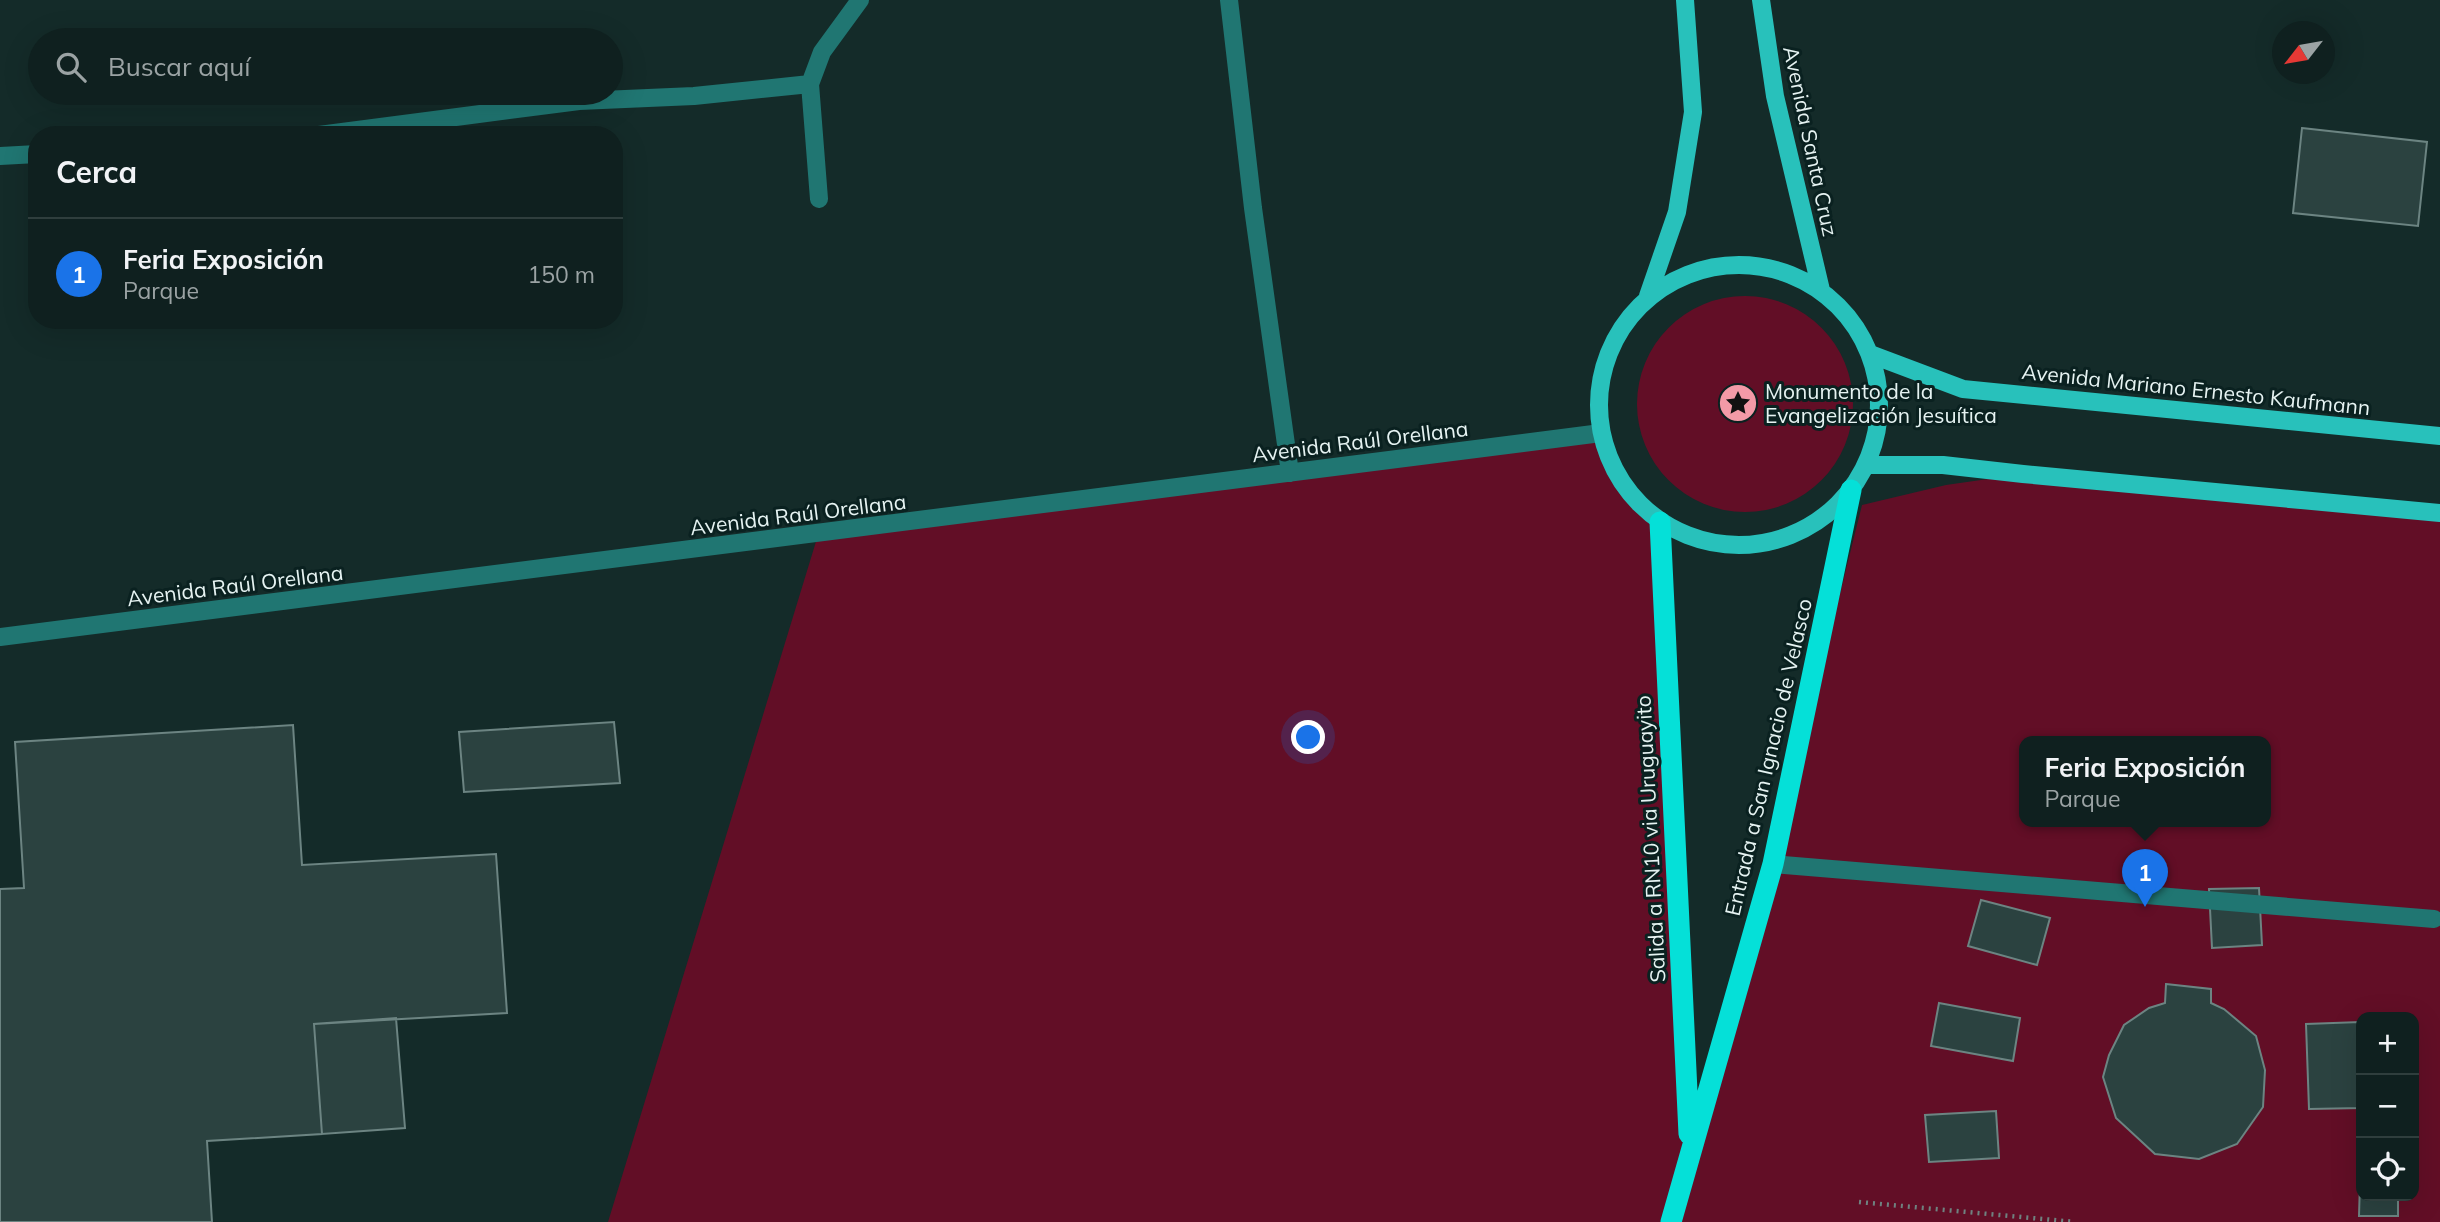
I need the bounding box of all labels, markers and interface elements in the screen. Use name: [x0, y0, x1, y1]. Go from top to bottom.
north arrow: [2272, 21, 2335, 84]
search box: [28, 28, 623, 105]
street label: Avenida Santa Cruz: [1778, 44, 1844, 238]
icon: search: [52, 48, 90, 86]
text: Buscar aquí: [108, 50, 251, 83]
text: Cerca: [56, 153, 137, 191]
text: Feria Exposición: [123, 243, 324, 276]
text: 1: [72, 260, 86, 289]
text: 150 m: [527, 260, 595, 289]
text: Parque: [123, 276, 199, 305]
street label: Avenida Mariano Ernesto Kaufmann: [2020, 358, 2372, 420]
place label: Monumento de la Evangelización Jesuítica: [1765, 378, 1997, 428]
place icon: Monumento de la Evangelización Jesuítica: [1717, 382, 1759, 424]
street label: Avenida Raúl Orellana: [1250, 415, 1470, 467]
street label: Avenida Raúl Orellana: [688, 488, 908, 540]
street label: Avenida Raúl Orellana: [125, 559, 345, 611]
street label: Entrada a San Ignacio de Velasco: [1719, 596, 1817, 918]
street label: Salida a RN10 via Uruguayito: [1629, 695, 1671, 983]
your location: [1291, 720, 1325, 754]
popup: [2019, 736, 2271, 827]
text: Feria Exposición: [2045, 751, 2245, 784]
text: Parque: [2045, 784, 2121, 813]
pin: 1: [2122, 849, 2168, 907]
map controls: [2356, 1012, 2419, 1201]
button: +: [2356, 1012, 2419, 1075]
button: −: [2356, 1075, 2419, 1138]
button: locate: [2356, 1138, 2419, 1201]

